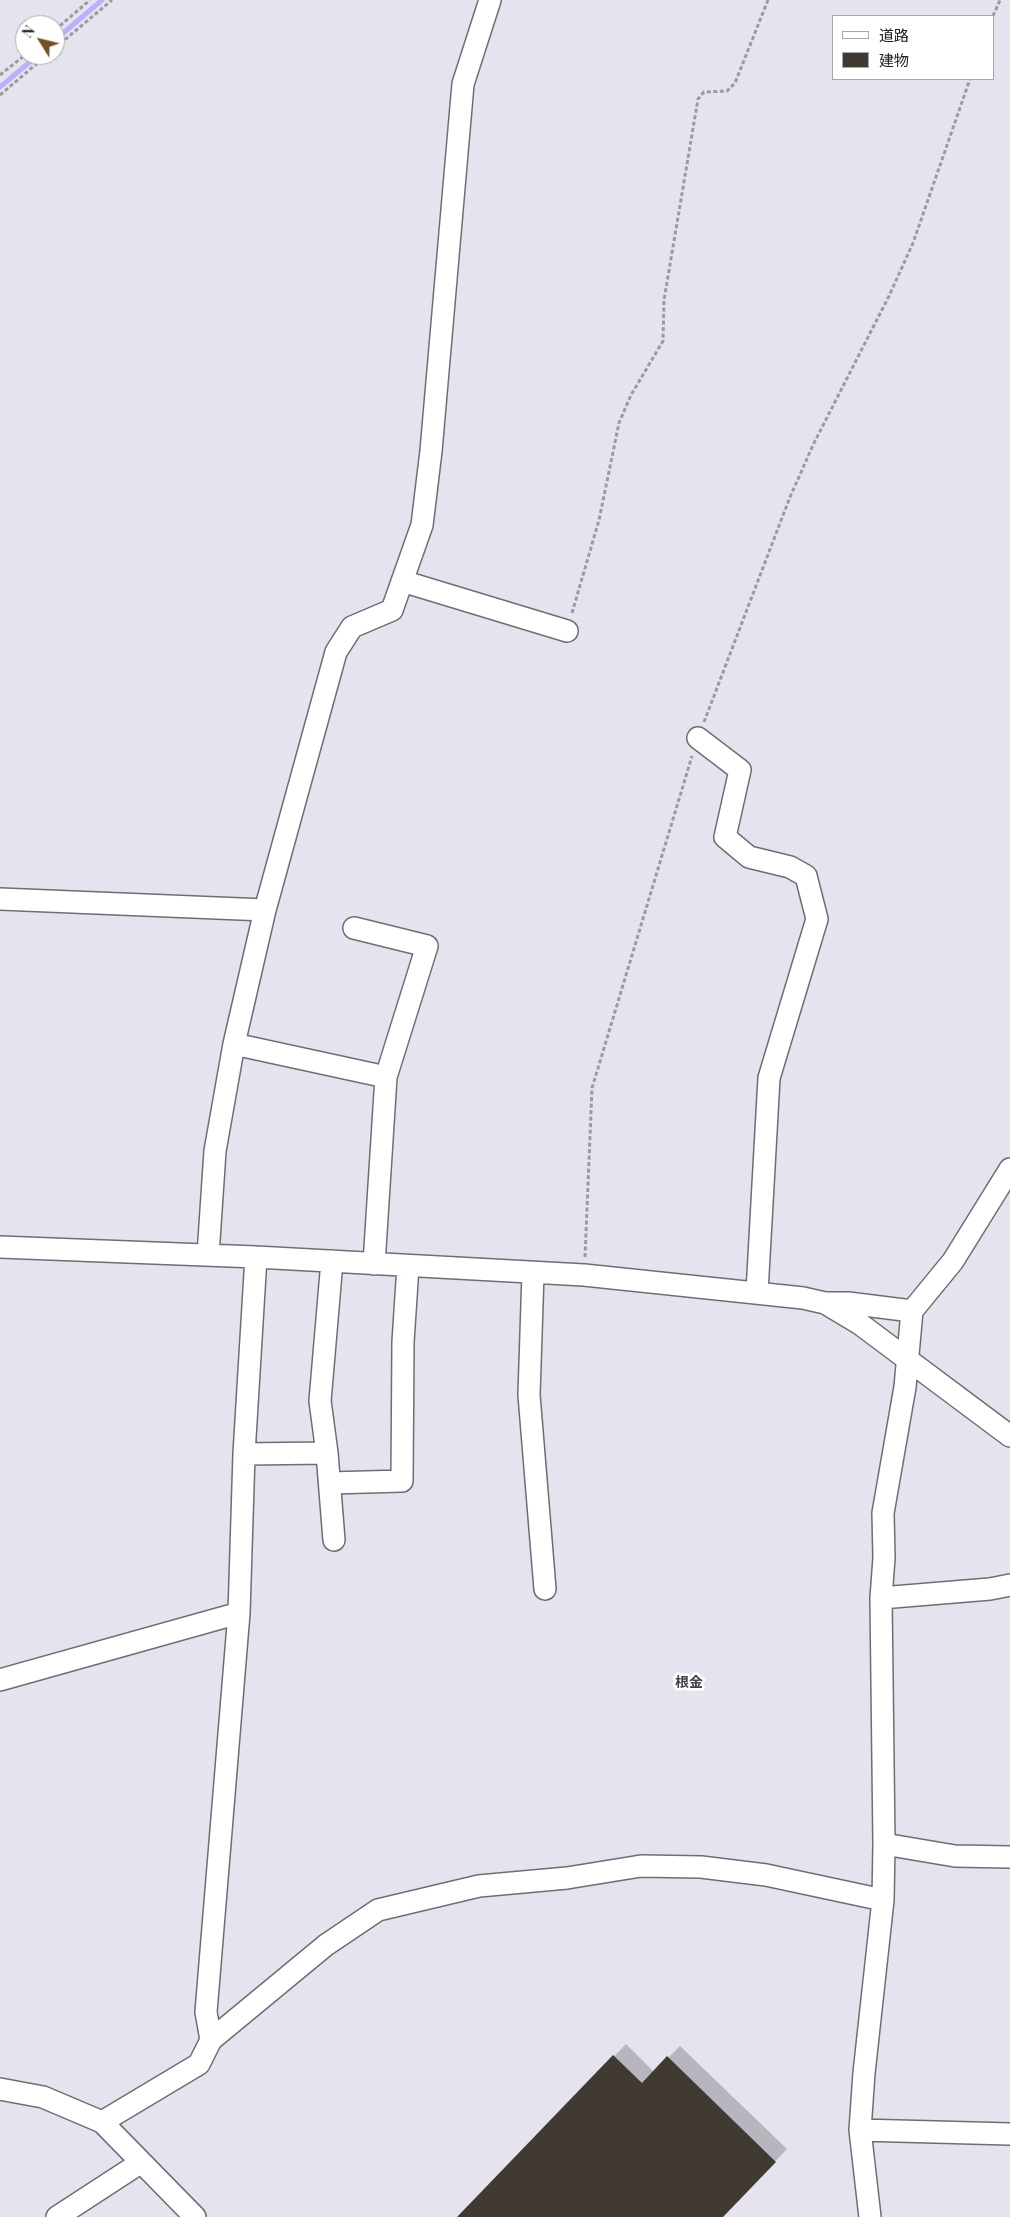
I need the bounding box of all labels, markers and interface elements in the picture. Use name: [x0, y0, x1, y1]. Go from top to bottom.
north arrow: [15, 15, 65, 65]
legend: [832, 15, 995, 80]
text: N: [18, 22, 39, 41]
text: 道路: [879, 25, 909, 45]
text: 建物: [879, 50, 909, 70]
district label: 根金: [675, 1675, 703, 1691]

